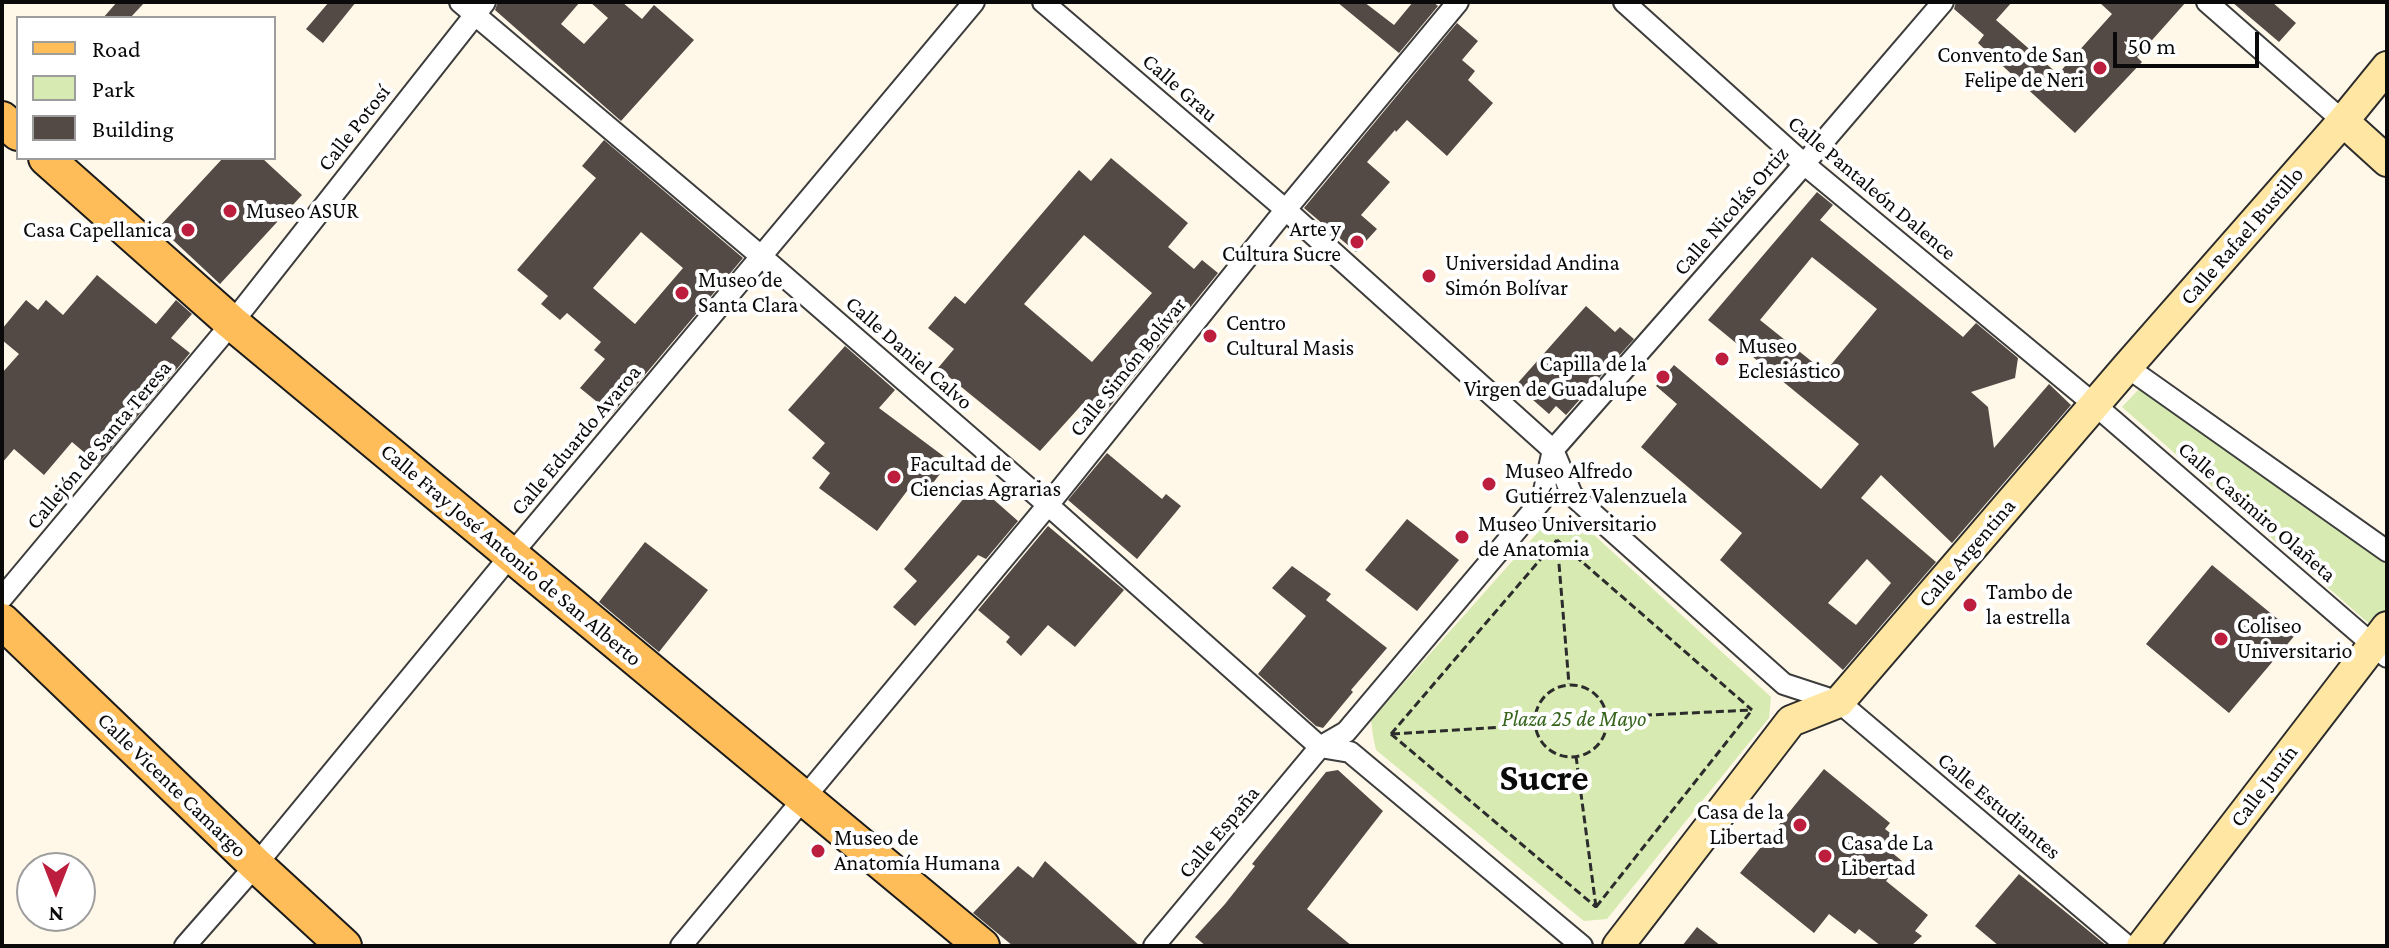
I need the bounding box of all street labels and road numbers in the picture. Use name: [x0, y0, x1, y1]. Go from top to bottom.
street label: Calle Grau: [1137, 48, 1223, 128]
street label: Calle Potosí: [312, 80, 396, 176]
street label: Calle Pantaleón Dalence: [1782, 110, 1962, 266]
street label: Calle Nicolás Ortiz: [1668, 141, 1794, 281]
street label: Calle Rafael Bustillo: [2175, 161, 2309, 311]
street label: Calle Daniel Calvo: [840, 291, 978, 415]
street label: Calle Simón Bolívar: [1064, 292, 1192, 442]
street label: Callejón de Santa Teresa: [21, 355, 177, 535]
street label: Calle Eduardo Avaroa: [505, 359, 647, 521]
street label: Calle Casimiro Olañeta: [2172, 436, 2342, 588]
street label: Calle Fray José Antonio de San Alberto: [375, 438, 647, 672]
street label: Calle Argentina: [1913, 493, 2021, 613]
street label: Calle Vicente Camargo: [92, 707, 252, 863]
street label: Calle Junín: [2225, 740, 2303, 832]
street label: Calle Estudiantes: [1932, 747, 2066, 865]
street label: Calle España: [1173, 780, 1265, 884]

